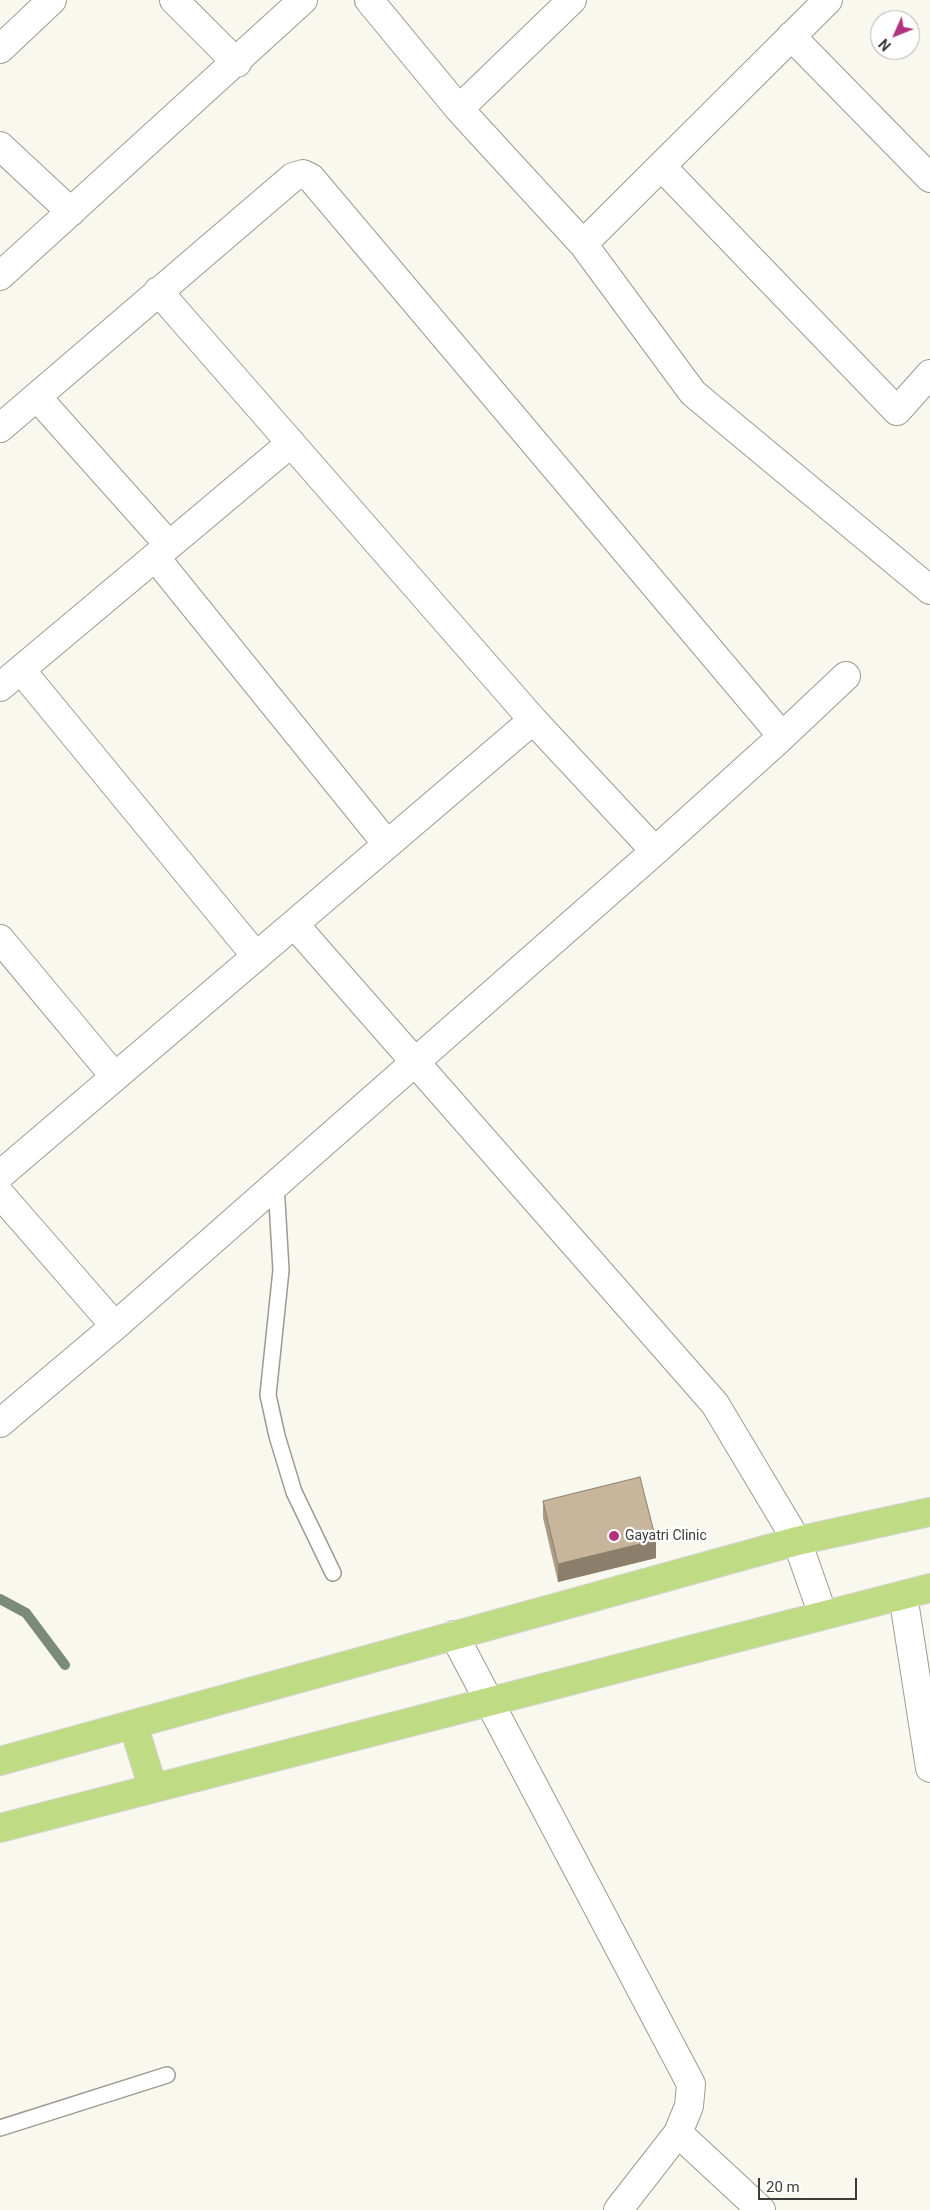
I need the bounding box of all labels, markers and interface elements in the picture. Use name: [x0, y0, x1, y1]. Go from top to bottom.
north arrow: [870, 10, 920, 60]
text: N: [876, 36, 894, 54]
place label: Gayatri Clinic: [625, 1528, 707, 1544]
marker: Gayatri Clinic: [607, 1529, 621, 1543]
scale bar: [760, 2168, 859, 2200]
text: 20 m: [766, 2178, 800, 2196]

